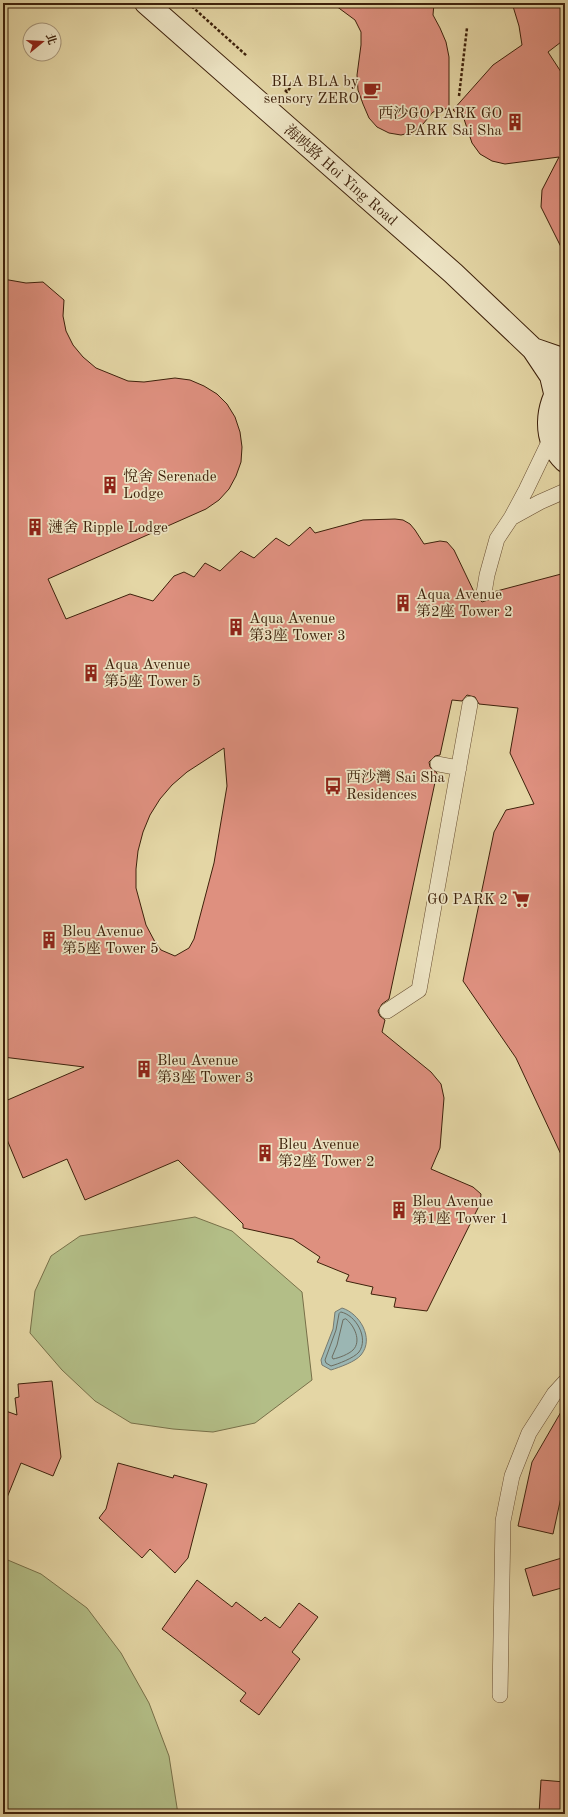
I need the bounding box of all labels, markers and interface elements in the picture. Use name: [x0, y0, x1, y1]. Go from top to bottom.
north arrow: [22, 22, 62, 62]
text: 北: [43, 32, 59, 46]
place label: BLA BLA by sensory ZERO: [264, 75, 359, 107]
cafe icon: BLA BLA by sensory ZERO: [362, 80, 382, 100]
place label: 西沙GO PARK GO PARK Sai Sha: [378, 105, 503, 139]
building icon: 西沙GO PARK GO PARK Sai Sha: [505, 112, 525, 132]
street label: 海映路 Hoi Ying Road: [281, 122, 401, 229]
place label: 悅舍 Serenade Lodge: [123, 468, 217, 502]
building icon: 悅舍 Serenade Lodge: [100, 475, 120, 495]
building icon: 漣舍 Ripple Lodge: [25, 517, 45, 537]
place label: 漣舍 Ripple Lodge: [48, 519, 168, 536]
place label: Aqua Avenue 第2座 Tower 2: [416, 588, 513, 620]
building icon: Aqua Avenue 第2座 Tower 2: [393, 593, 413, 613]
place label: Aqua Avenue 第3座 Tower 3: [249, 612, 346, 644]
building icon: Aqua Avenue 第3座 Tower 3: [226, 617, 246, 637]
place label: Aqua Avenue 第5座 Tower 5: [104, 658, 201, 690]
building icon: Aqua Avenue 第5座 Tower 5: [81, 663, 101, 683]
place label: 西沙灣 Sai Sha Residences: [346, 769, 446, 803]
bus stop icon: 西沙灣 Sai Sha Residences: [323, 776, 343, 796]
supermarket icon: GO PARK 2: [511, 889, 531, 909]
place label: GO PARK 2: [427, 893, 508, 908]
place label: Bleu Avenue 第5座 Tower 5: [62, 925, 159, 957]
building icon: Bleu Avenue 第5座 Tower 5: [39, 930, 59, 950]
place label: Bleu Avenue 第3座 Tower 3: [157, 1054, 254, 1086]
building icon: Bleu Avenue 第3座 Tower 3: [134, 1059, 154, 1079]
place label: Bleu Avenue 第2座 Tower 2: [278, 1138, 375, 1170]
building icon: Bleu Avenue 第2座 Tower 2: [255, 1143, 275, 1163]
place label: Bleu Avenue 第1座 Tower 1: [412, 1195, 509, 1227]
building icon: Bleu Avenue 第1座 Tower 1: [389, 1200, 409, 1220]

